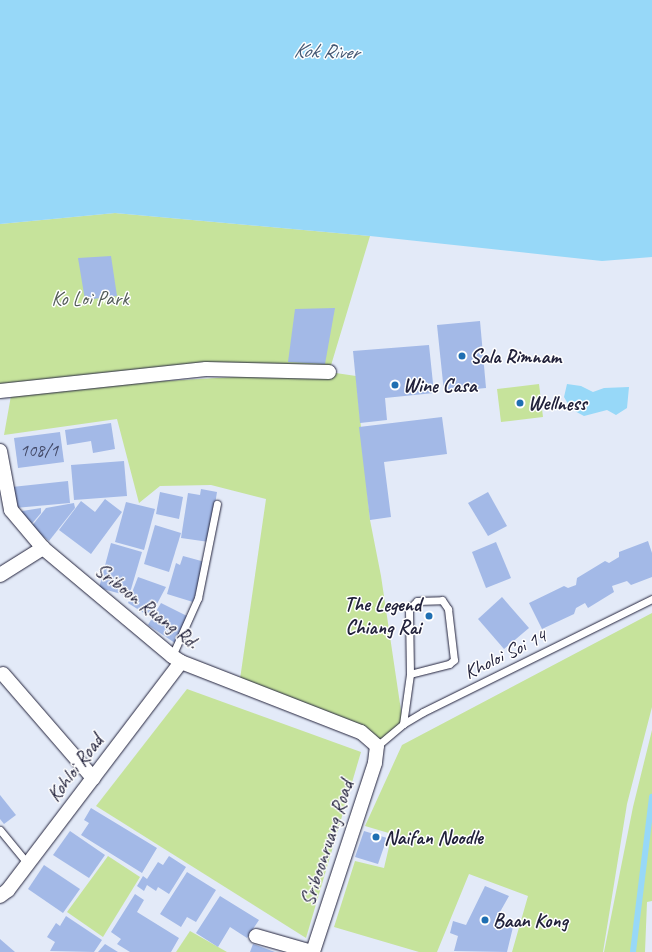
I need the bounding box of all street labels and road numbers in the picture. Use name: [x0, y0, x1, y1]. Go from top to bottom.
street label: Sriboon Ruang Rd.: [90, 558, 204, 654]
street label: Kholoi Soi 14: [460, 624, 550, 684]
street label: Kohloi Road: [42, 730, 108, 806]
street label: Sriboonruang Road: [296, 778, 358, 908]

